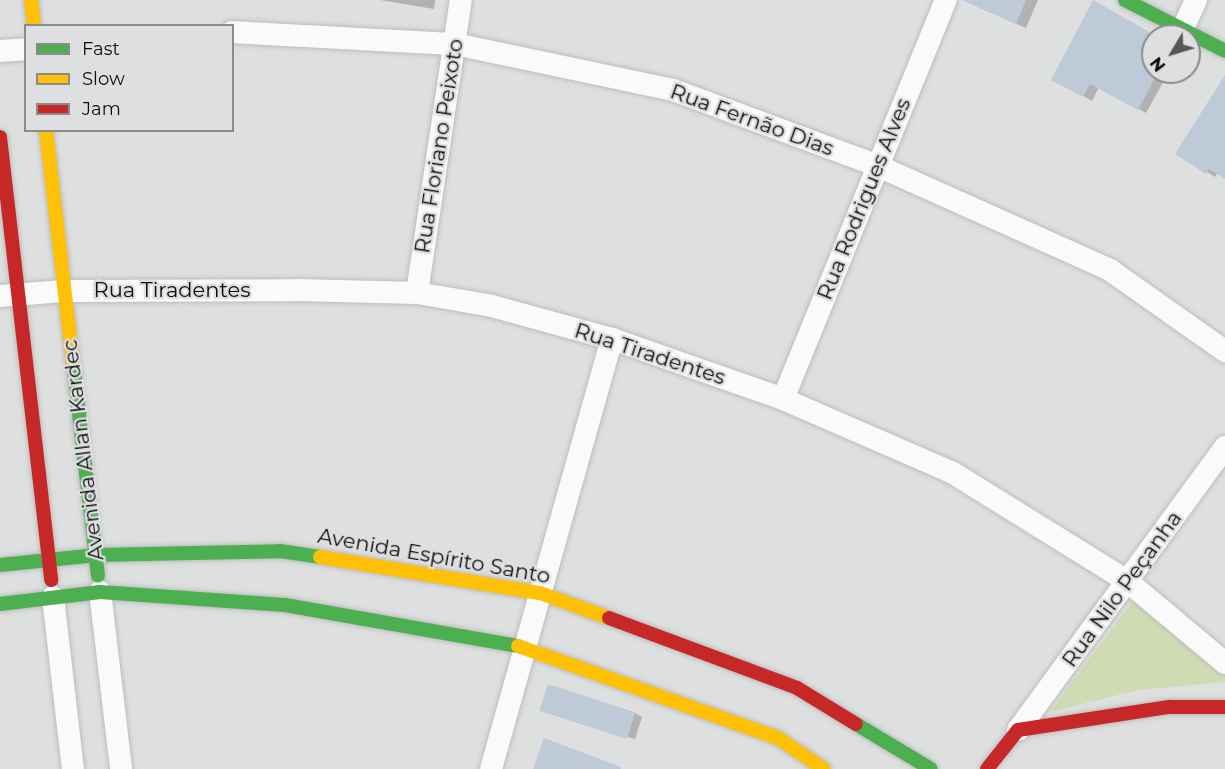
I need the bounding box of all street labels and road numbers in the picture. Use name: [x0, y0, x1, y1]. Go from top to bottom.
street label: Rua Floriano Peixoto: [410, 37, 468, 255]
street label: Rua Fernão Dias: [667, 79, 837, 161]
street label: Rua Rodrigues Alves: [812, 94, 916, 304]
street label: Rua Tiradentes: [93, 277, 251, 303]
street label: Rua Tiradentes: [571, 318, 729, 390]
street label: Avenida Allan Kardec: [57, 338, 109, 562]
street label: Rua Nilo Peçanha: [1057, 506, 1187, 672]
street label: Avenida Espírito Santo: [316, 523, 552, 589]

